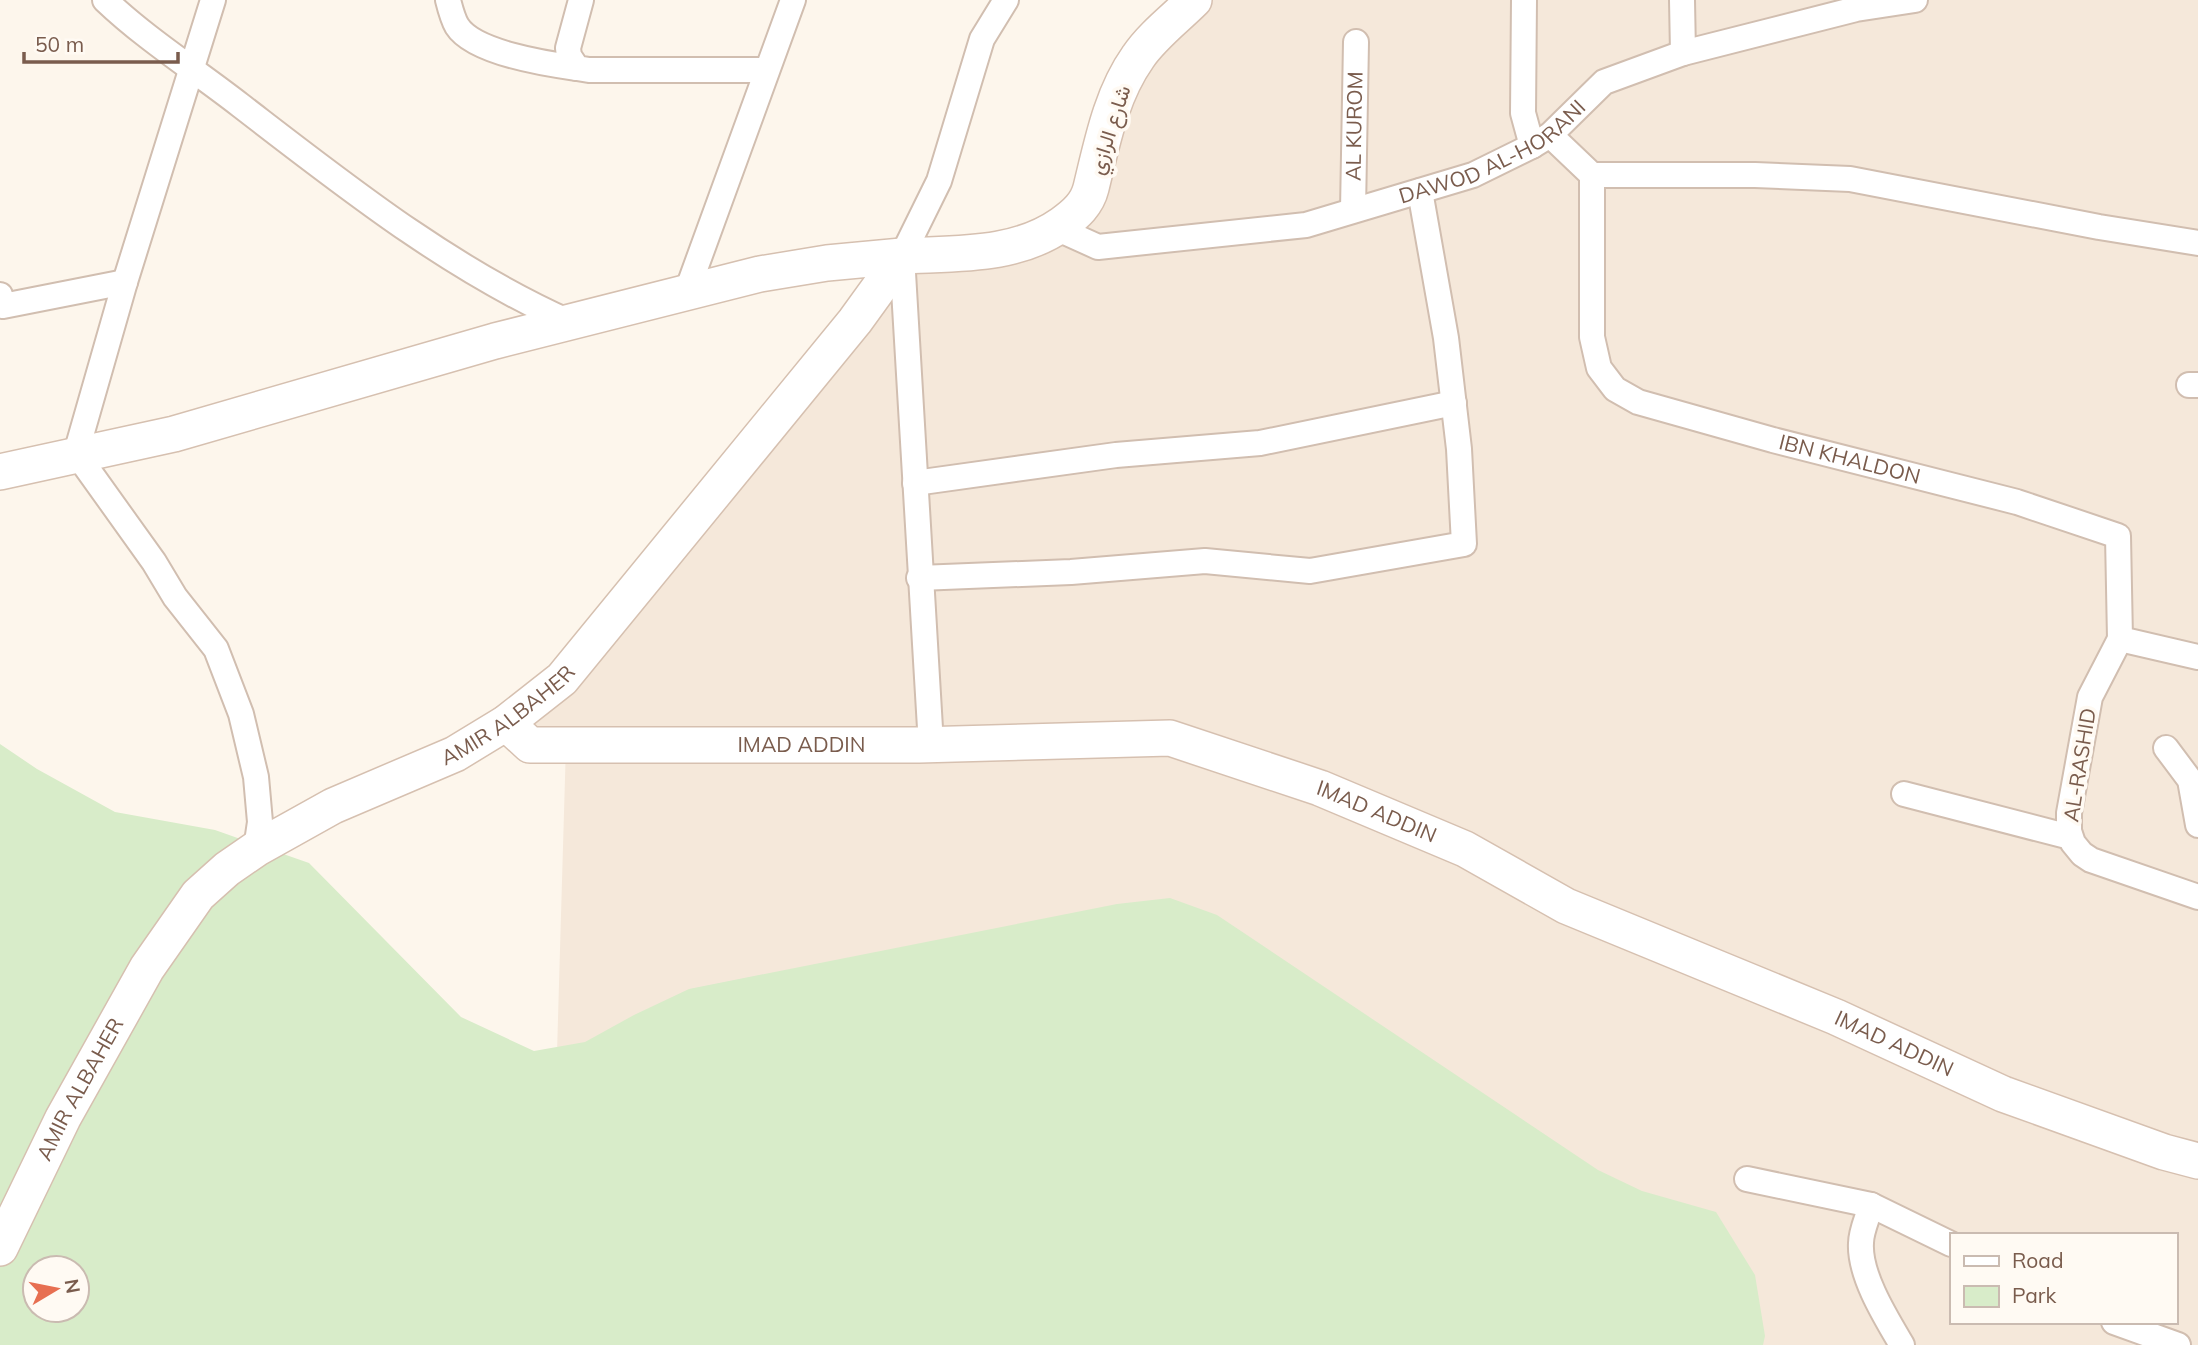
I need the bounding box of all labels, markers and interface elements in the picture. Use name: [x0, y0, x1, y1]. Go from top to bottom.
scale bar: [24, 21, 178, 65]
text: 50 m: [35, 31, 84, 57]
street label: AL KUROM: [1340, 71, 1367, 181]
street label: شارع الرازي: [1082, 82, 1140, 179]
street label: DAWOD AL-HORANI: [1395, 94, 1590, 209]
street label: IBN KHALDON: [1777, 428, 1923, 489]
street label: AMIR ALBAHER: [437, 659, 580, 770]
street label: AL-RASHID: [2057, 706, 2101, 824]
street label: IMAD ADDIN: [737, 731, 865, 757]
street label: IMAD ADDIN: [1314, 774, 1441, 848]
street label: IMAD ADDIN: [1831, 1004, 1958, 1082]
street label: AMIR ALBAHER: [30, 1013, 129, 1164]
legend: [1950, 1233, 2177, 1324]
text: Road: [2012, 1247, 2063, 1273]
north arrow: [21, 1254, 91, 1324]
text: N: [60, 1277, 86, 1295]
text: Park: [2012, 1282, 2056, 1308]

